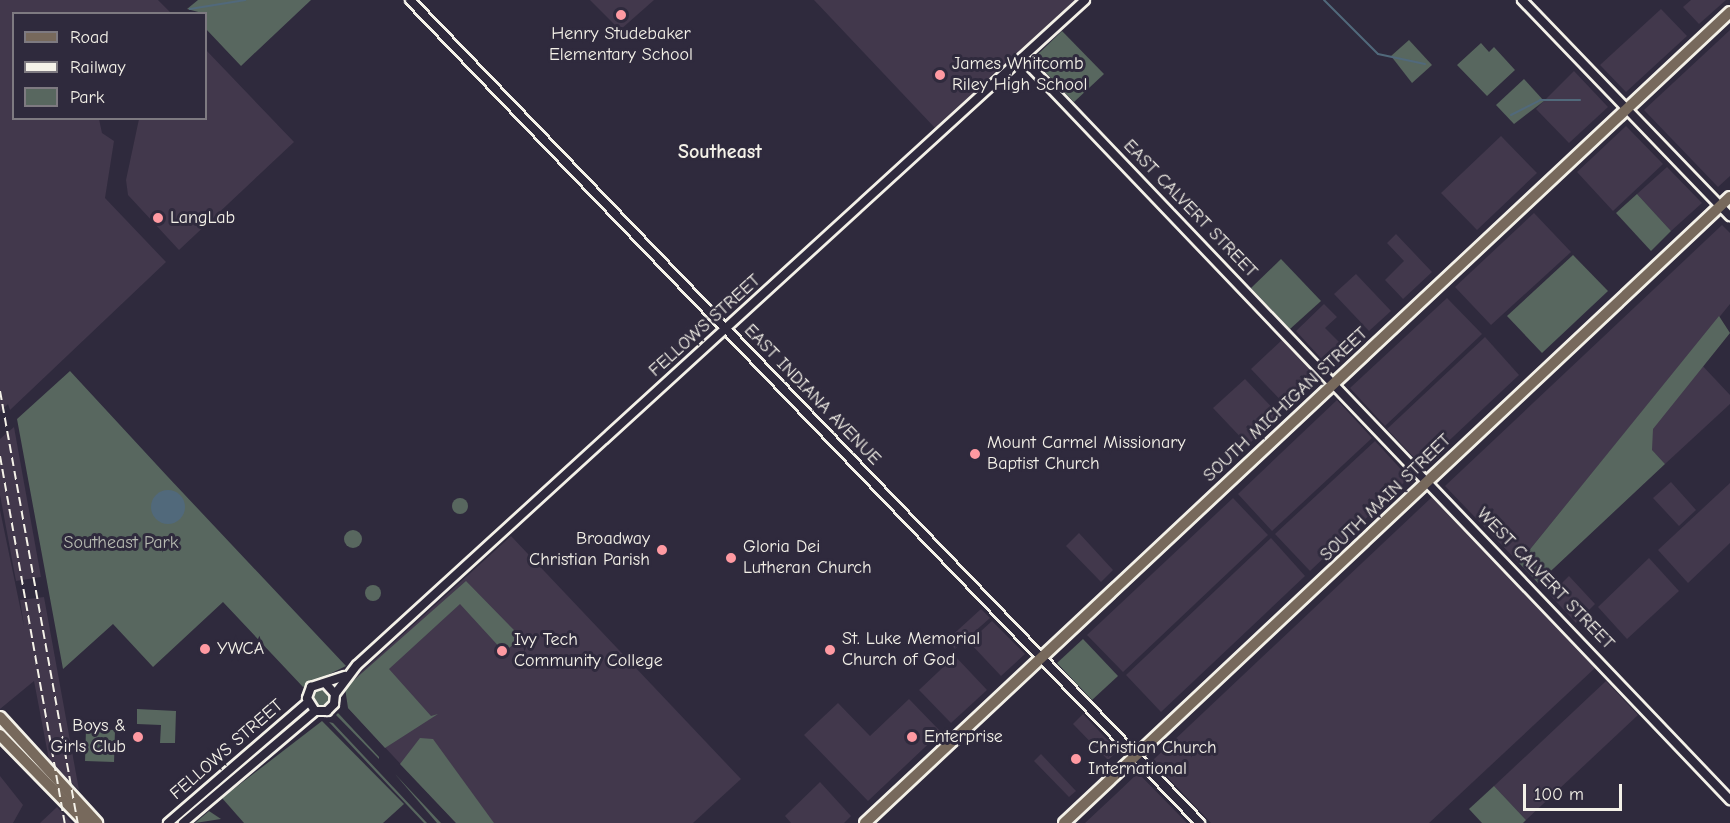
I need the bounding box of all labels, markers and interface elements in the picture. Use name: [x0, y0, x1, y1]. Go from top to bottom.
marker: Henry Studebaker Elementary School: [614, 8, 628, 22]
legend: [12, 12, 207, 120]
place label: Henry Studebaker Elementary School: [549, 24, 693, 66]
text: Road: [70, 27, 109, 48]
place label: James Whitcomb Riley High School: [952, 54, 1087, 97]
text: Railway: [70, 57, 126, 78]
marker: James Whitcomb Riley High School: [933, 68, 947, 82]
text: Park: [70, 87, 104, 108]
street label: EAST CALVERT STREET: [1118, 135, 1262, 283]
district label: Southeast: [678, 139, 762, 163]
place label: LangLab: [170, 207, 235, 229]
marker: LangLab: [151, 211, 165, 225]
street label: FELLOWS STREET: [645, 270, 765, 382]
street label: EAST INDIANA AVENUE: [739, 320, 885, 470]
street label: SOUTH MICHIGAN STREET: [1199, 323, 1373, 487]
street label: SOUTH MAIN STREET: [1316, 430, 1456, 566]
place label: Mount Carmel Missionary Baptist Church: [987, 433, 1185, 476]
marker: Mount Carmel Missionary Baptist Church: [968, 447, 982, 461]
street label: WEST CALVERT STREET: [1472, 504, 1618, 654]
place label: Broadway Christian Parish: [529, 529, 650, 572]
park label: Southeast Park: [64, 532, 178, 554]
place label: Gloria Dei Lutheran Church: [743, 537, 872, 580]
marker: Broadway Christian Parish: [655, 543, 669, 557]
marker: Gloria Dei Lutheran Church: [724, 551, 738, 565]
place label: St. Luke Memorial Church of God: [842, 629, 980, 672]
place label: Ivy Tech Community College: [514, 630, 663, 672]
place label: YWCA: [217, 638, 264, 660]
marker: YWCA: [198, 642, 212, 656]
marker: St. Luke Memorial Church of God: [823, 643, 837, 657]
marker: Ivy Tech Community College: [495, 644, 509, 658]
street label: FELLOWS STREET: [166, 695, 288, 805]
place label: Boys & Girls Club: [51, 716, 126, 758]
place label: Enterprise: [924, 726, 1003, 748]
marker: Boys & Girls Club: [131, 730, 145, 744]
marker: Enterprise: [905, 730, 919, 744]
place label: Christian Church International: [1088, 738, 1217, 780]
marker: Christian Church International: [1069, 752, 1083, 766]
scale bar: [1526, 772, 1625, 810]
text: 100 m: [1534, 784, 1584, 805]

